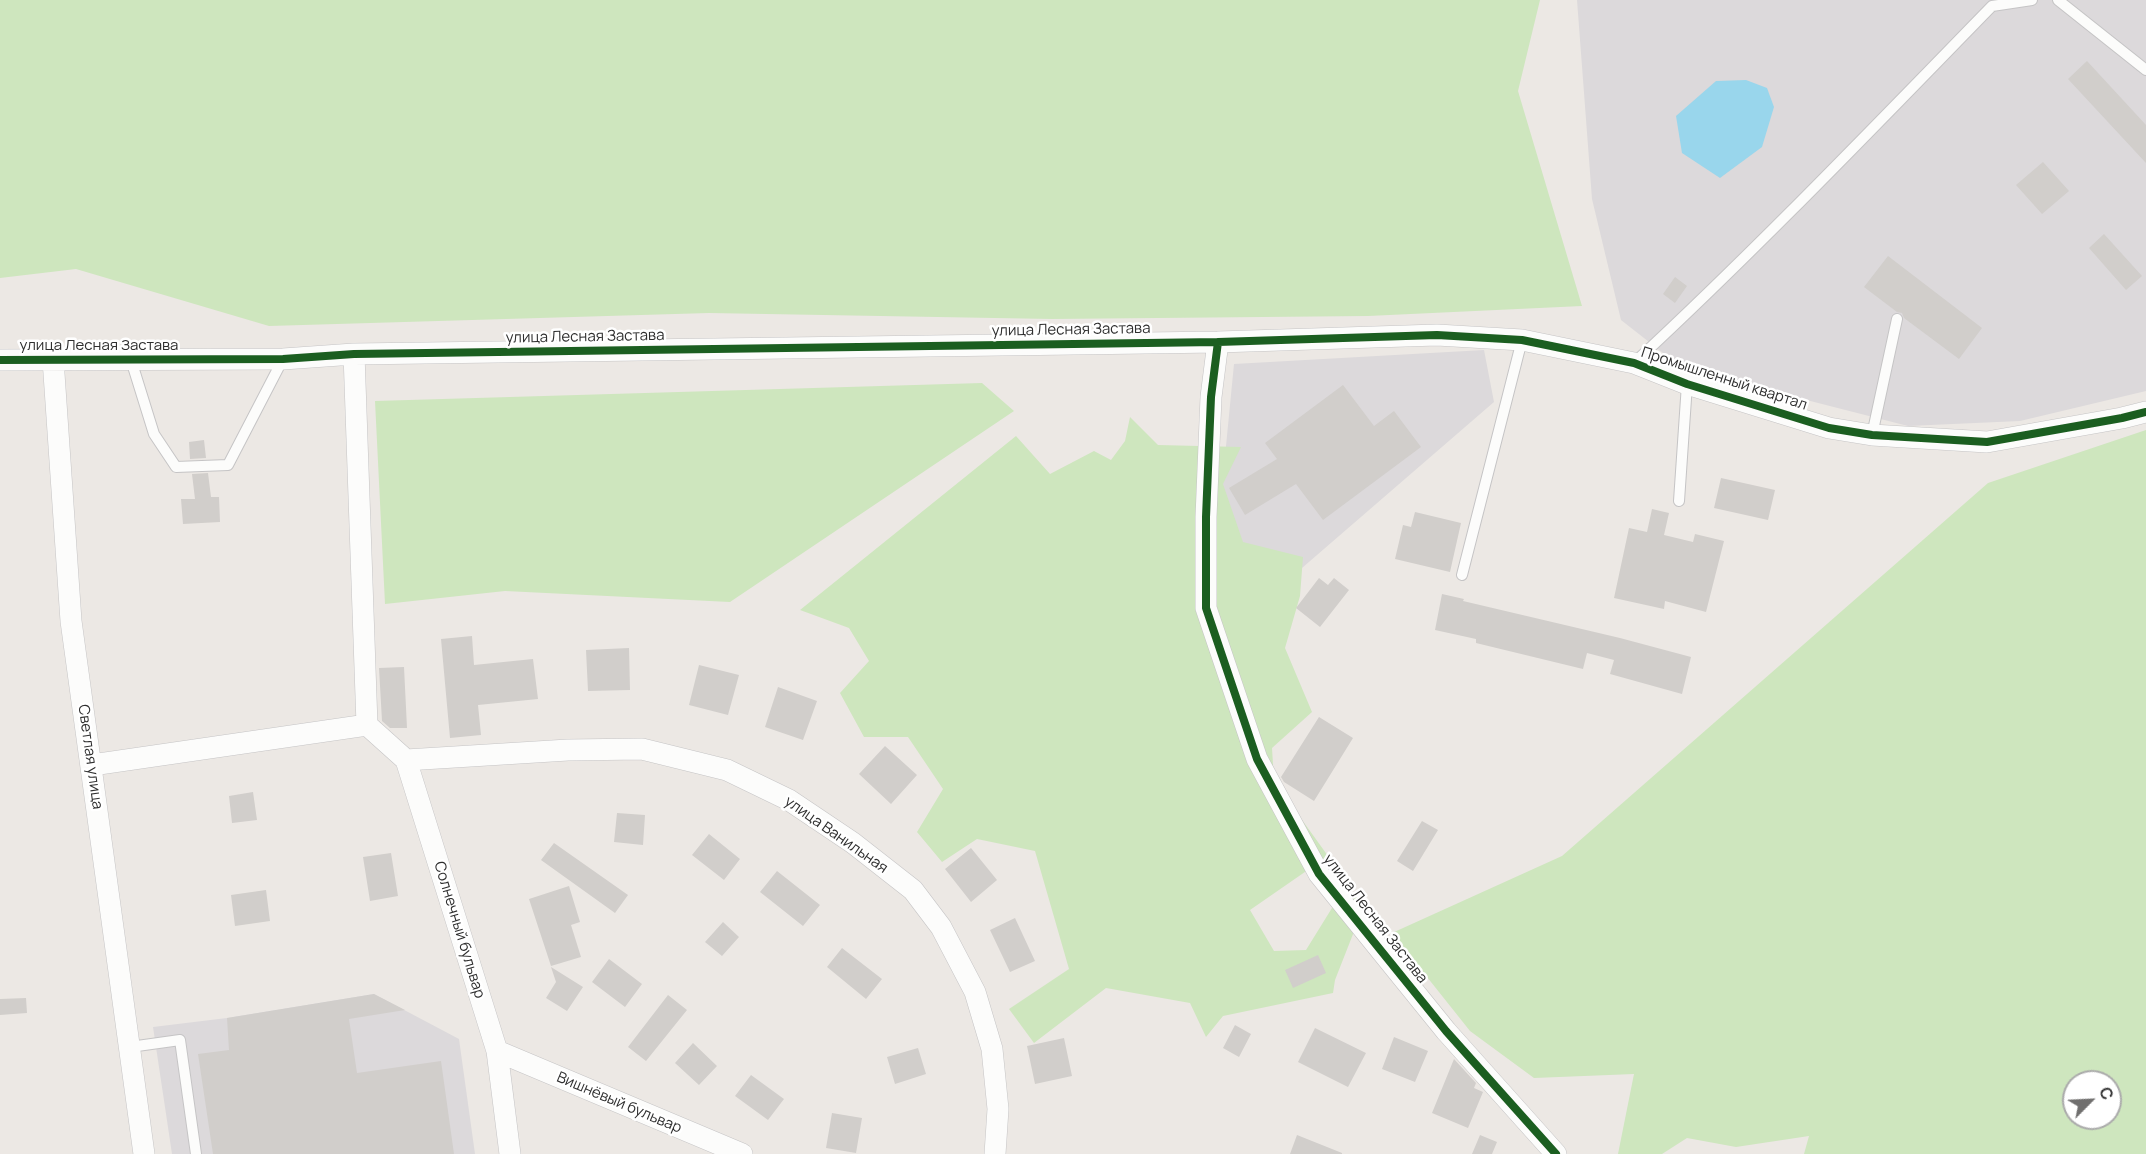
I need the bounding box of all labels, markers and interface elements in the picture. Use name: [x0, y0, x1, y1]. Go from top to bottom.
street label: улица Лесная Застава: [991, 320, 1151, 340]
street label: улица Лесная Застава: [505, 327, 665, 347]
street label: улица Лесная Застава: [20, 337, 178, 355]
street label: Промышленный квартал: [1639, 344, 1809, 414]
street label: Светлая улица: [74, 704, 106, 810]
street label: улица Ванильная: [781, 793, 891, 877]
street label: улица Лесная Застава: [1319, 851, 1431, 987]
street label: Солнечный бульвар: [430, 859, 488, 1001]
street label: Вишнёвый бульвар: [554, 1069, 684, 1137]
north arrow: [2062, 1070, 2122, 1130]
text: С: [2094, 1084, 2119, 1103]

